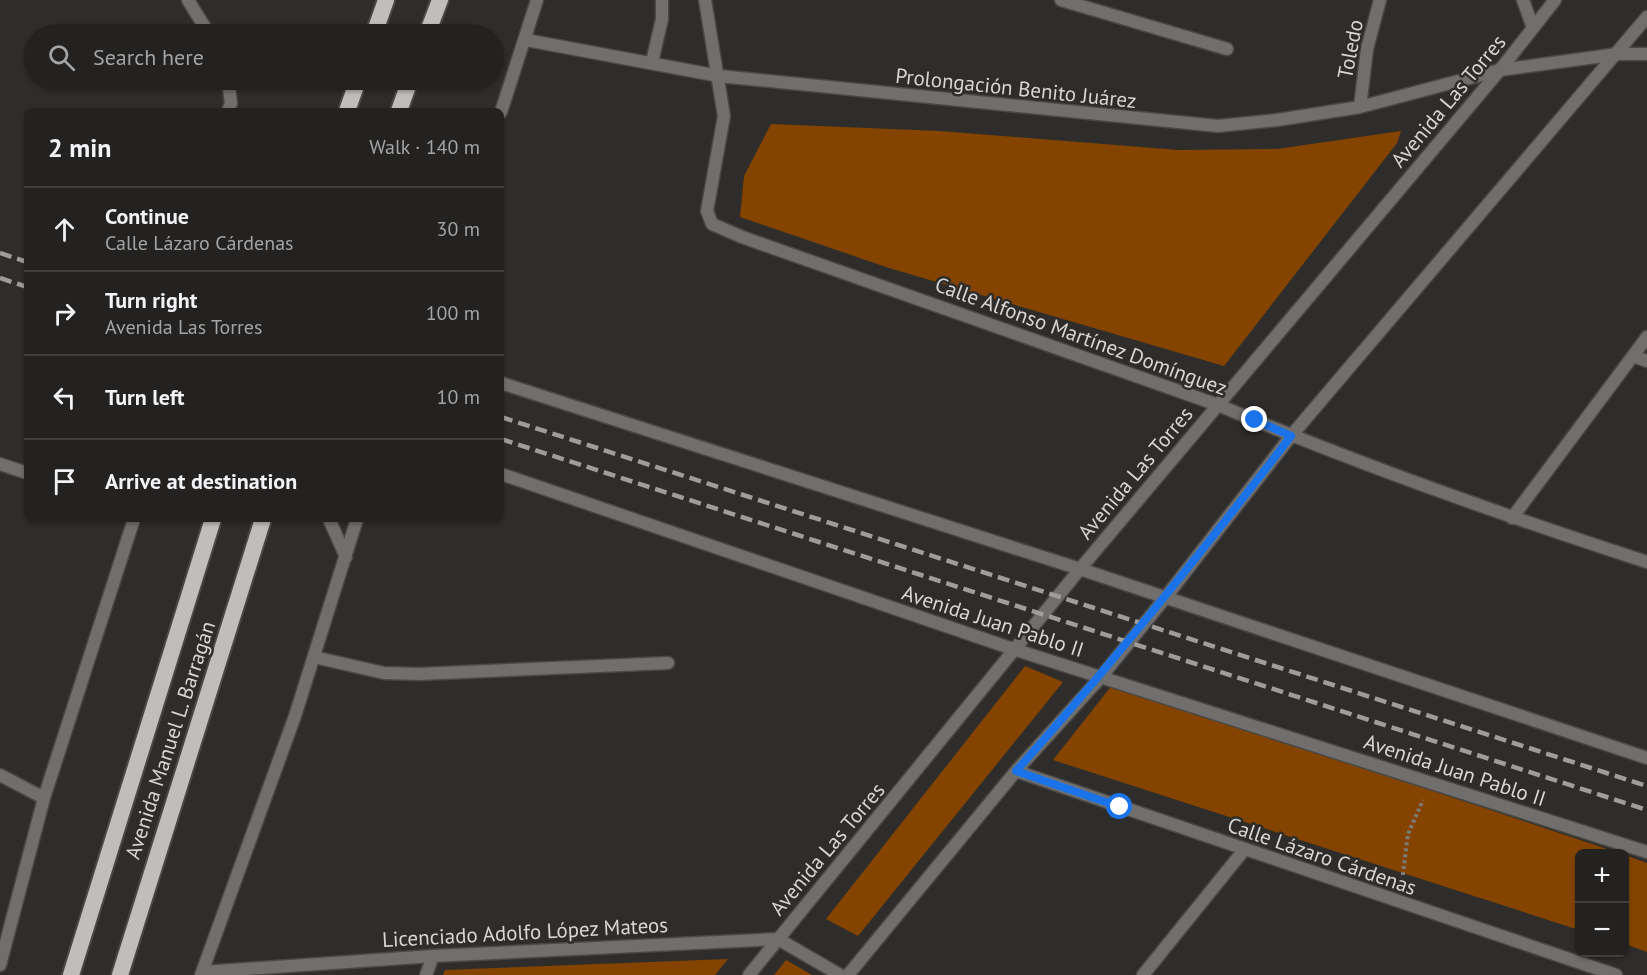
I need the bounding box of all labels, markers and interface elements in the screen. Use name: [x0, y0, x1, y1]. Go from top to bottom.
street label: Toledo: [1331, 17, 1369, 81]
search box: [24, 24, 504, 90]
street label: Avenida Las Torres: [1385, 29, 1511, 173]
icon: search: [45, 41, 78, 74]
text: Search here: [93, 43, 204, 71]
street label: Prolongación Benito Juárez: [894, 62, 1138, 114]
text: 2 min: [48, 131, 111, 164]
text: Walk · 140 m: [369, 134, 480, 160]
text: Continue: [105, 202, 189, 230]
icon: ahead: [48, 213, 81, 246]
text: 30 m: [437, 216, 480, 242]
text: Calle Lázaro Cárdenas: [105, 230, 294, 256]
street label: Calle Alfonso Martínez Domínguez: [931, 271, 1231, 401]
text: Turn right: [105, 286, 197, 314]
icon: right: [48, 297, 81, 330]
text: 100 m: [426, 300, 480, 326]
text: Avenida Las Torres: [105, 314, 262, 340]
icon: left: [48, 381, 81, 414]
text: Turn left: [105, 383, 185, 411]
text: 10 m: [437, 384, 480, 410]
street label: Avenida Las Torres: [1072, 401, 1198, 545]
route end: [1241, 406, 1267, 432]
icon: arrive: [48, 465, 81, 498]
text: Arrive at destination: [105, 467, 297, 495]
street label: Avenida Juan Pablo II: [899, 579, 1087, 663]
street label: Avenida Manuel L. Barragán: [119, 618, 221, 862]
street label: Avenida Juan Pablo II: [1361, 728, 1549, 812]
street label: Avenida Las Torres: [764, 777, 890, 921]
route start: [1106, 793, 1132, 819]
street label: Calle Lázaro Cárdenas: [1224, 811, 1420, 901]
map controls: [1575, 849, 1629, 957]
button: +: [1575, 849, 1629, 903]
button: −: [1575, 903, 1629, 957]
street label: Licenciado Adolfo López Mateos: [381, 911, 669, 953]

